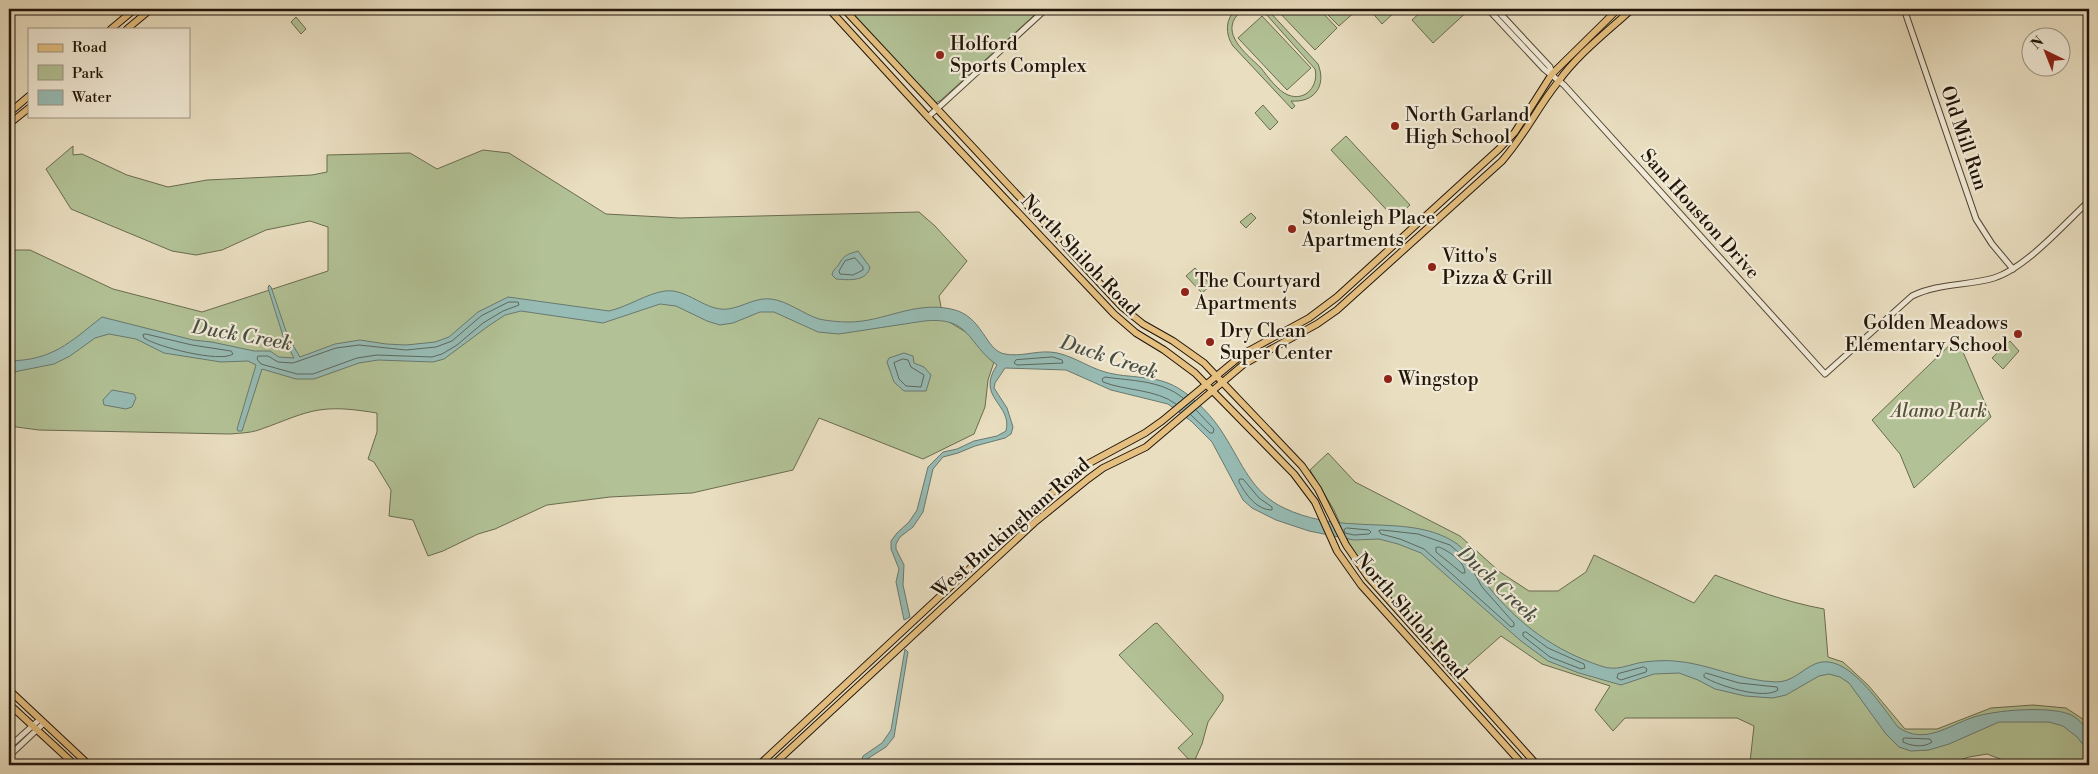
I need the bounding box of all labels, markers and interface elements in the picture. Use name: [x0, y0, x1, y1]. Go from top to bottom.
legend: [28, 28, 190, 118]
north arrow: [2020, 28, 2070, 78]
place label: Holford Sports Complex: [950, 32, 1087, 78]
text: N: [2028, 33, 2048, 54]
text: Road: [72, 38, 107, 57]
marker: Holford Sports Complex: [934, 49, 946, 61]
text: Park: [72, 64, 104, 83]
street label: Old Mill Run: [1935, 83, 1993, 193]
text: Water: [71, 88, 112, 107]
place label: North Garland High School: [1405, 103, 1530, 149]
marker: North Garland High School: [1389, 120, 1401, 132]
street label: Sam Houston Drive: [1635, 144, 1765, 284]
street label: North Shiloh Road: [1016, 189, 1144, 321]
place label: Stonleigh Place Apartments: [1301, 206, 1435, 252]
marker: Stonleigh Place Apartments: [1286, 223, 1298, 235]
place label: Vitto's Pizza & Grill: [1441, 244, 1553, 290]
marker: Vitto's Pizza & Grill: [1426, 261, 1438, 273]
place label: The Courtyard Apartments: [1194, 269, 1321, 315]
marker: The Courtyard Apartments: [1179, 286, 1191, 298]
place label: Golden Meadows Elementary School: [1845, 311, 2008, 357]
water label: Duck Creek: [189, 315, 294, 357]
place label: Dry Clean Super Center: [1220, 319, 1333, 365]
marker: Golden Meadows Elementary School: [2012, 328, 2024, 340]
water label: Duck Creek: [1056, 330, 1161, 386]
marker: Dry Clean Super Center: [1204, 336, 1216, 348]
place label: Wingstop: [1397, 367, 1479, 391]
marker: Wingstop: [1382, 373, 1394, 385]
park label: Alamo Park: [1889, 399, 1987, 423]
street label: West Buckingham Road: [926, 453, 1095, 604]
water label: Duck Creek: [1451, 541, 1543, 629]
street label: North Shiloh Road: [1350, 548, 1473, 684]

